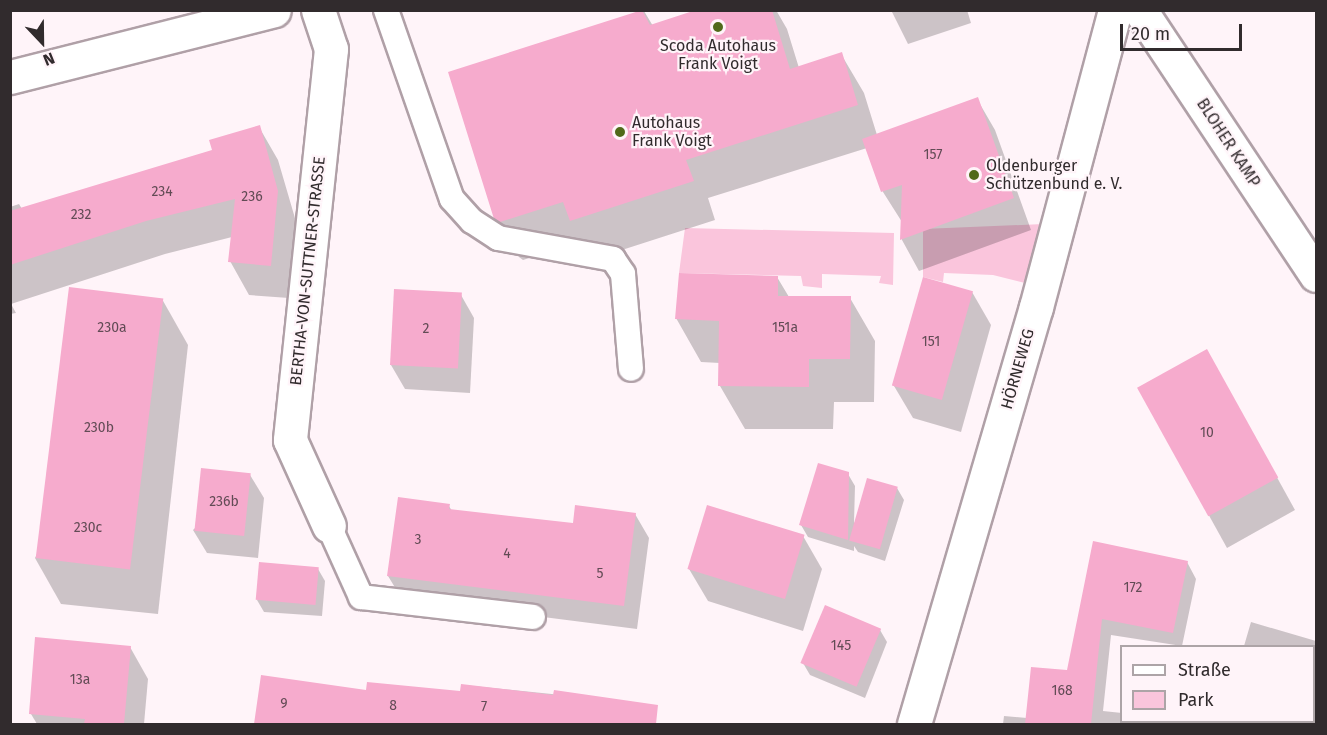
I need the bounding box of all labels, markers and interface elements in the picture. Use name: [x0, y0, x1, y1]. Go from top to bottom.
north arrow: [12, 12, 72, 72]
scale bar: [1123, 12, 1244, 50]
marker: Scoda Autohaus Frank Voigt: [711, 20, 725, 34]
text: 20 m: [1131, 23, 1170, 45]
place label: Scoda Autohaus Frank Voigt: [660, 36, 776, 74]
text: N: [40, 48, 57, 70]
street label: BLOHER KAMP: [1192, 95, 1264, 191]
place label: Autohaus Frank Voigt: [632, 113, 712, 151]
marker: Autohaus Frank Voigt: [613, 125, 627, 139]
house number: 157: [924, 147, 942, 163]
street label: BERTHA-VON-SUTTNER-STRASSE: [286, 156, 330, 386]
place label: Oldenburger Schützenbund e. V.: [986, 156, 1122, 194]
marker: Oldenburger Schützenbund e. V.: [967, 168, 981, 182]
house number: 234: [151, 184, 173, 200]
house number: 236: [241, 189, 263, 205]
house number: 232: [71, 207, 91, 223]
house number: 230a: [97, 320, 127, 336]
house number: 151a: [772, 320, 798, 336]
house number: 2: [423, 321, 429, 337]
street label: HÖRNEWEG: [997, 327, 1039, 411]
house number: 151: [922, 334, 940, 350]
house number: 230b: [84, 420, 114, 436]
house number: 10: [1200, 425, 1214, 441]
house number: 236b: [209, 494, 239, 510]
house number: 230c: [74, 520, 102, 536]
house number: 3: [415, 532, 421, 548]
house number: 4: [503, 546, 511, 562]
house number: 5: [596, 566, 604, 582]
house number: 172: [1124, 580, 1142, 596]
house number: 145: [831, 638, 851, 654]
legend: [1120, 645, 1315, 723]
text: Straße: [1178, 659, 1231, 681]
house number: 13a: [70, 672, 90, 688]
house number: 168: [1051, 683, 1073, 699]
text: Park: [1178, 689, 1213, 711]
house number: 9: [280, 696, 288, 712]
house number: 8: [389, 698, 397, 714]
house number: 7: [481, 699, 487, 715]

